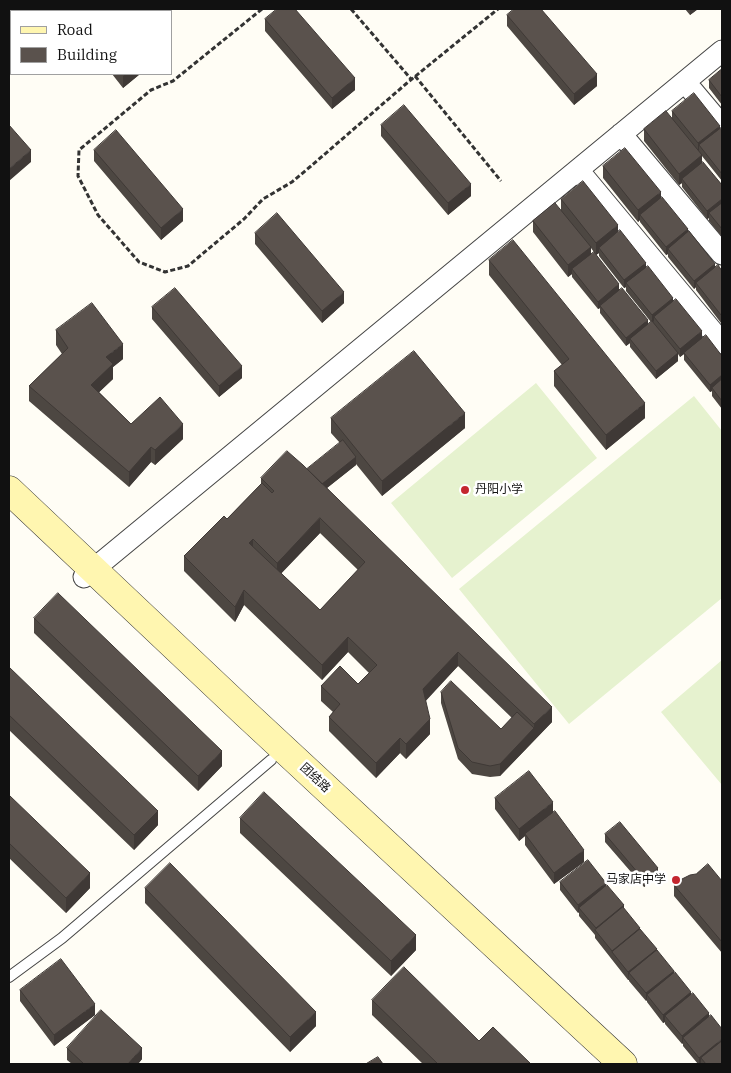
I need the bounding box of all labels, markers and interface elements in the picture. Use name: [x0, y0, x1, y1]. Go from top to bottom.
legend: [10, 10, 172, 75]
text: Road: [57, 20, 93, 39]
text: Building: [57, 45, 117, 64]
place label: 丹阳小学: [475, 483, 523, 497]
marker: 丹阳小学: [459, 484, 471, 496]
street label: 团结路: [297, 760, 333, 796]
place label: 马家店中学: [606, 873, 666, 887]
marker: 马家店中学: [670, 874, 682, 886]

